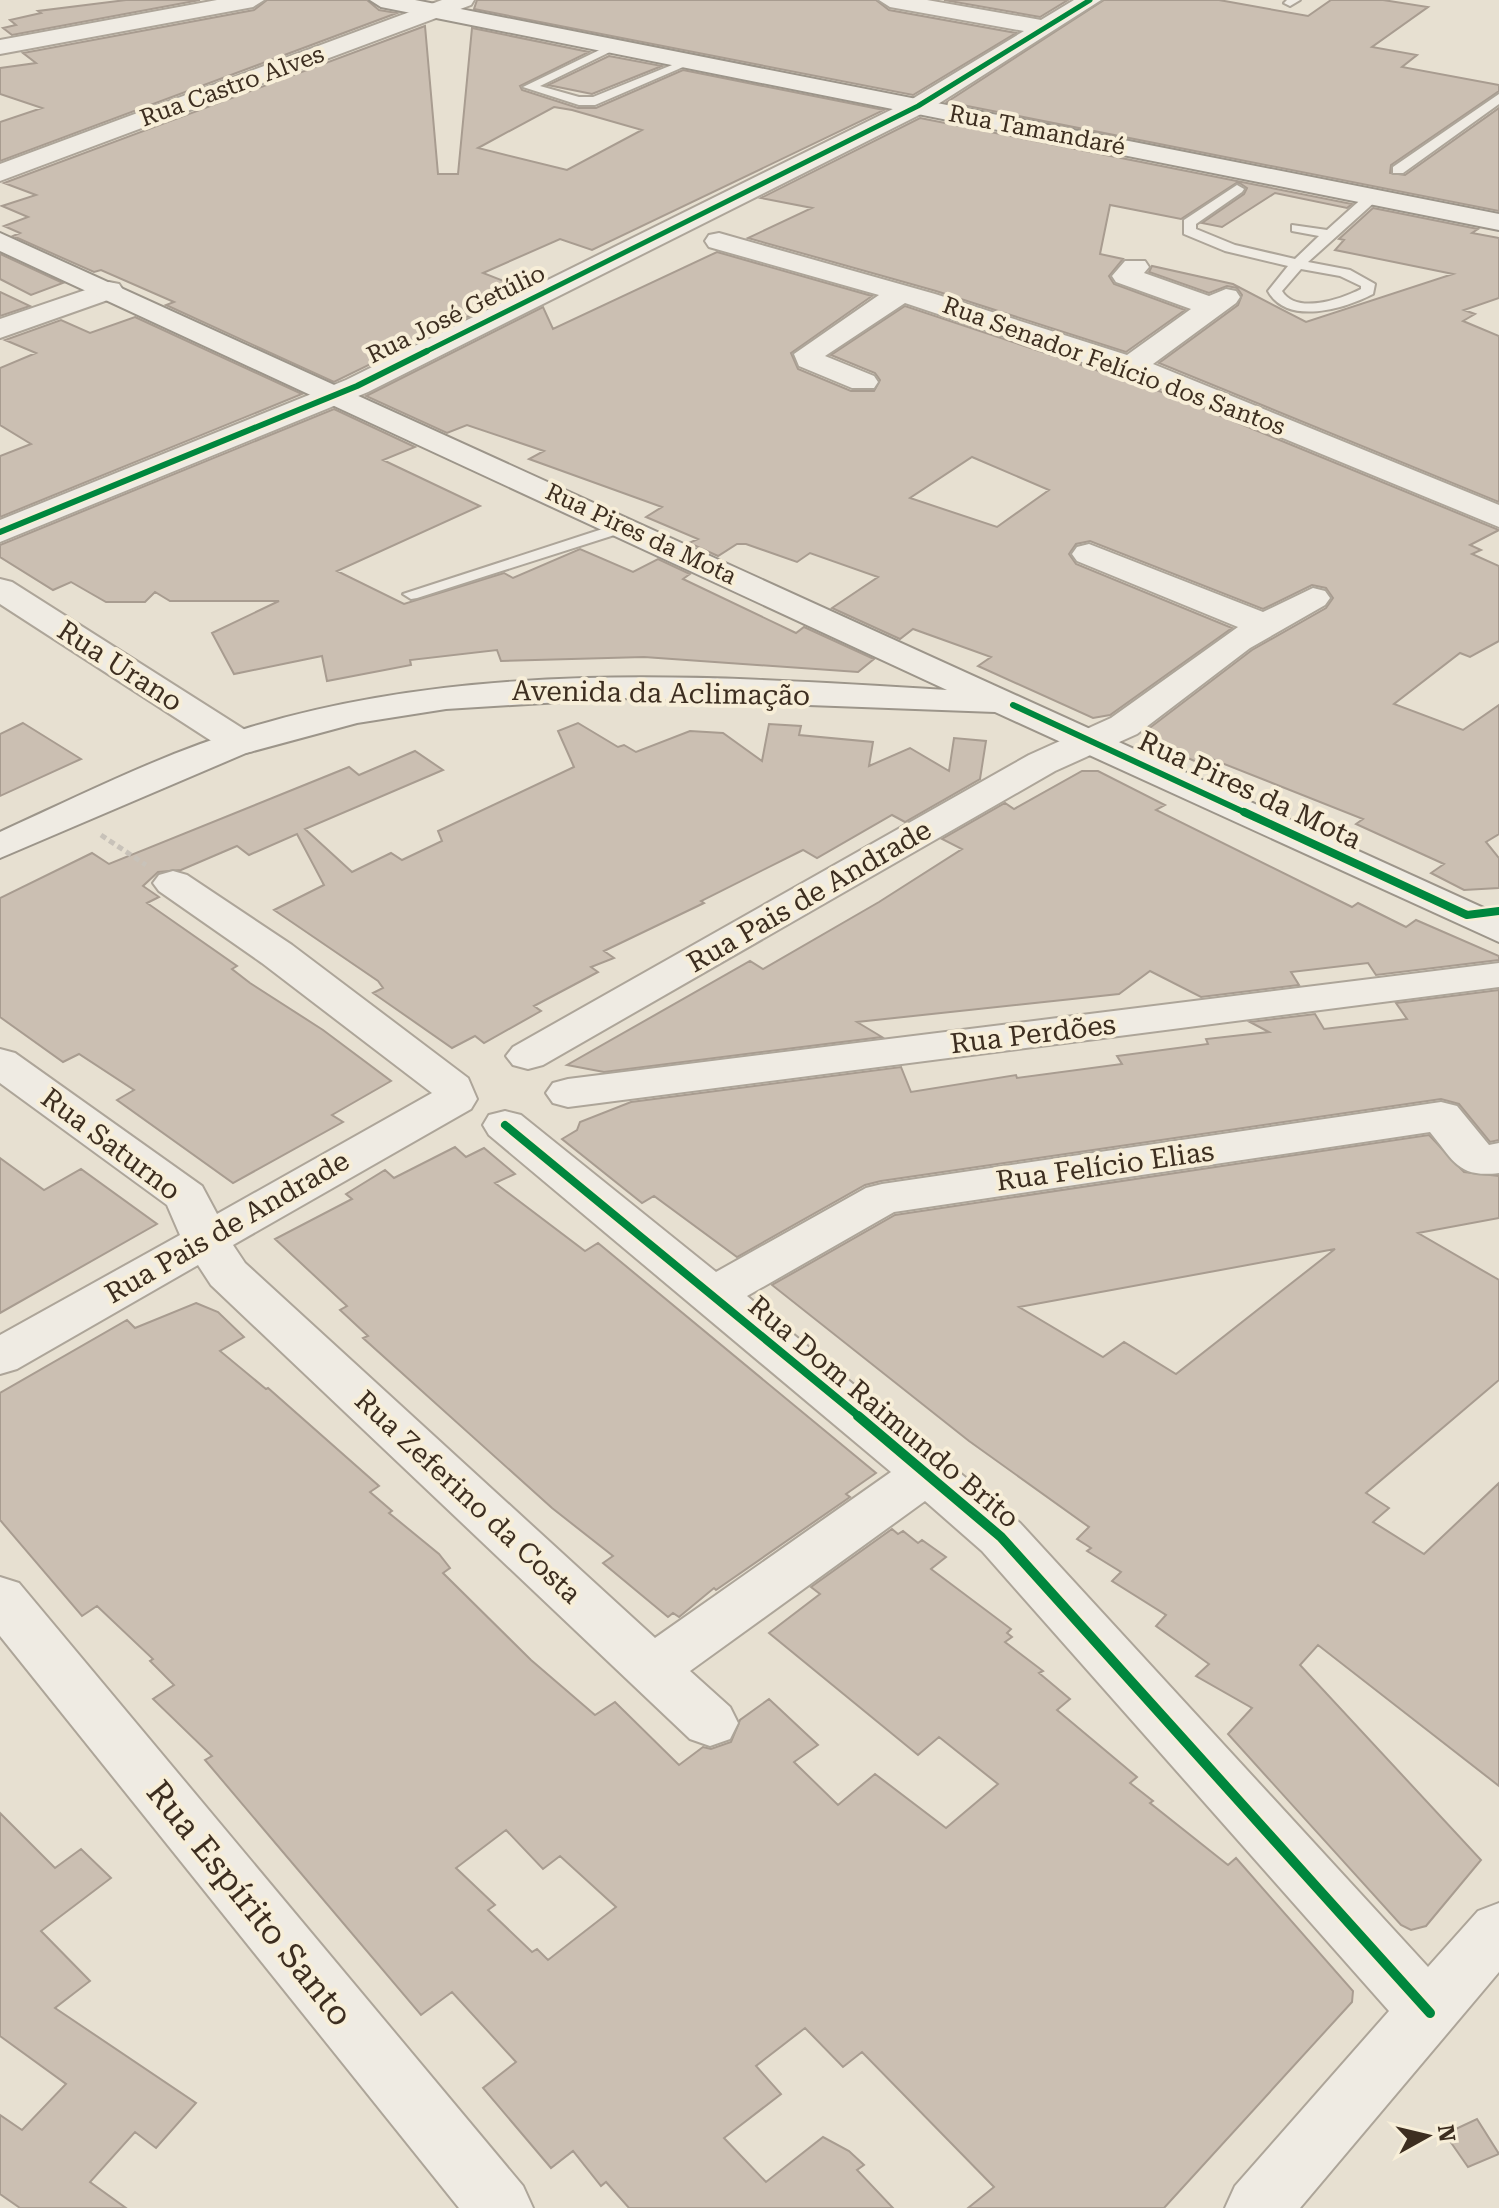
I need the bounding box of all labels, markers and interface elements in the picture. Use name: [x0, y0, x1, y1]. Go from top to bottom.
street label: Rua Castro Alves: [136, 40, 328, 132]
street label: Rua Tamandaré: [946, 99, 1128, 161]
street label: Rua José Getúlio: [362, 259, 550, 369]
street label: Rua Senador Felício dos Santos: [939, 291, 1289, 441]
street label: Rua Pires da Mota: [541, 477, 741, 591]
street label: Rua Urano: [51, 613, 189, 719]
street label: Avenida da Aclimação: [512, 674, 810, 712]
street label: Rua Pires da Mota: [1133, 724, 1367, 856]
street label: Rua Pais de Andrade: [681, 813, 937, 979]
street label: Rua Perdões: [948, 1007, 1118, 1061]
street label: Rua Saturno: [35, 1081, 187, 1207]
street label: Rua Felício Elias: [994, 1134, 1216, 1198]
street label: Rua Pais de Andrade: [99, 1144, 355, 1310]
street label: Rua Dom Raimundo Brito: [742, 1289, 1026, 1535]
street label: Rua Zeferino da Costa: [348, 1384, 588, 1610]
street label: Rua Espírito Santo: [139, 1772, 361, 2034]
north arrow: [1387, 2096, 1467, 2176]
text: N: [1433, 2123, 1460, 2143]

